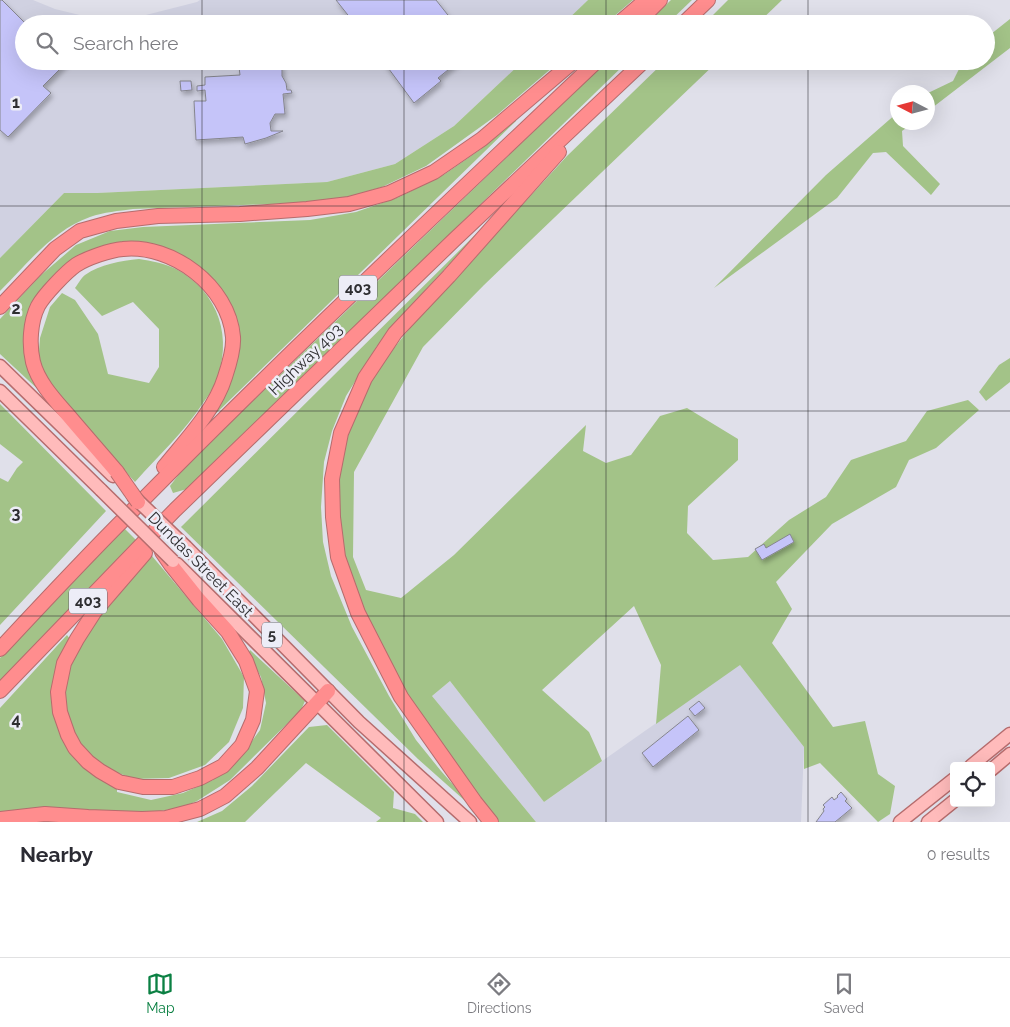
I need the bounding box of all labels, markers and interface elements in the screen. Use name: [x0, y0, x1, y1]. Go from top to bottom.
search box: [15, 15, 995, 70]
icon: search: [33, 29, 61, 57]
text: Search here: [73, 32, 179, 54]
north arrow: [890, 85, 935, 130]
text: 1: [12, 93, 20, 112]
road number: 403: [339, 276, 377, 300]
text: 2: [11, 299, 21, 318]
street label: Highway 403: [265, 320, 346, 399]
text: 3: [12, 504, 21, 523]
street label: Dundas Street East: [144, 508, 258, 621]
road number: 403: [69, 588, 107, 614]
road number: 5: [262, 622, 282, 648]
text: 4: [11, 710, 21, 729]
map controls: [950, 762, 995, 807]
button: locate: [950, 762, 995, 807]
text: Nearby: [20, 842, 93, 867]
text: 0 results: [927, 845, 990, 864]
tab: Map: [146, 970, 175, 1016]
tab: Directions: [467, 970, 532, 1016]
tab: Saved: [824, 970, 864, 1016]

